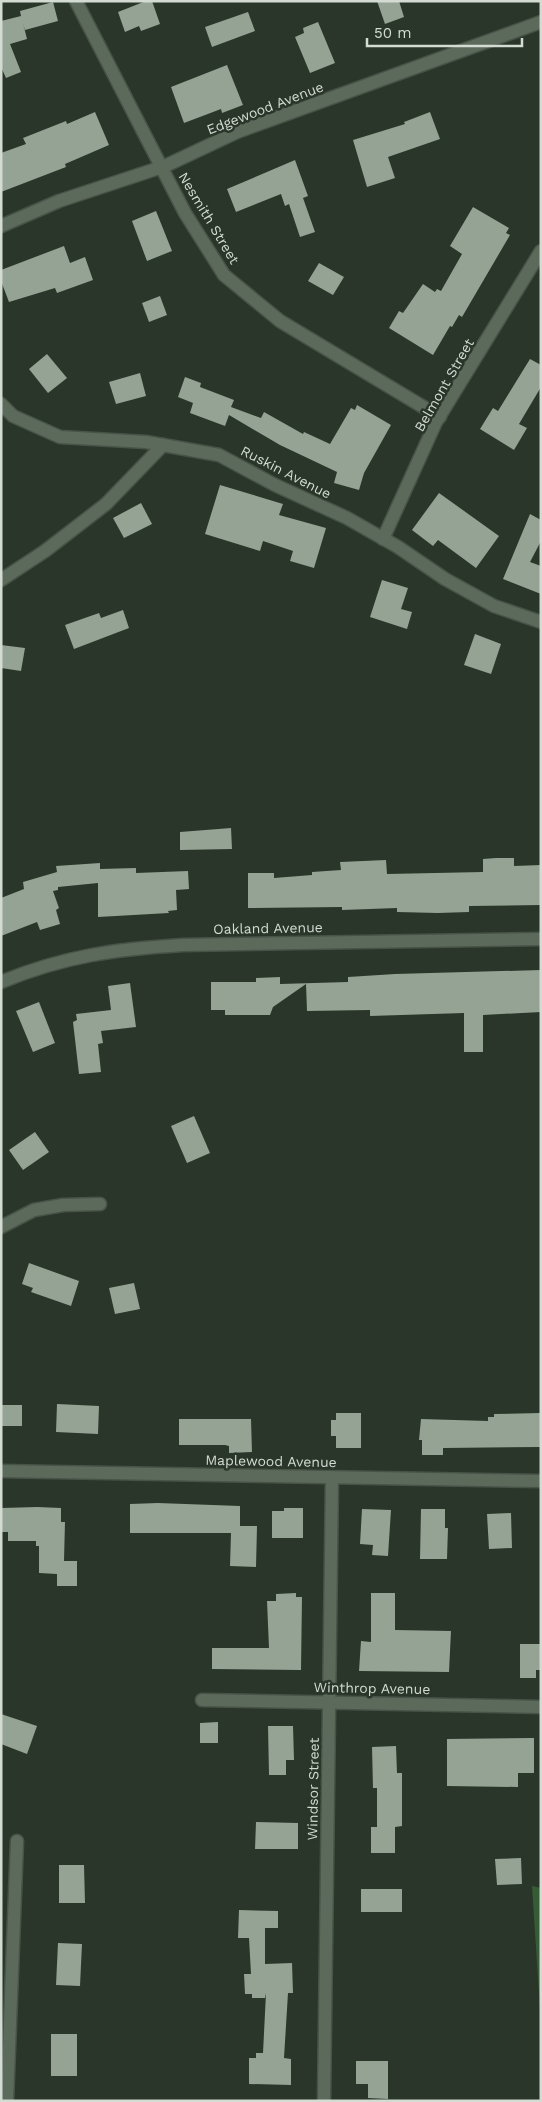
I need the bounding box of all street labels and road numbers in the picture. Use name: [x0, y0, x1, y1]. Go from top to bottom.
street label: Edgewood Avenue: [204, 78, 326, 138]
street label: Nesmith Street: [175, 169, 243, 267]
street label: Belmont Street: [411, 336, 477, 434]
street label: Ruskin Avenue: [238, 442, 334, 502]
street label: Oakland Avenue: [213, 919, 323, 937]
street label: Maplewood Avenue: [205, 1452, 337, 1470]
street label: Winthrop Avenue: [314, 1679, 430, 1697]
street label: Windsor Street: [304, 1737, 322, 1840]

